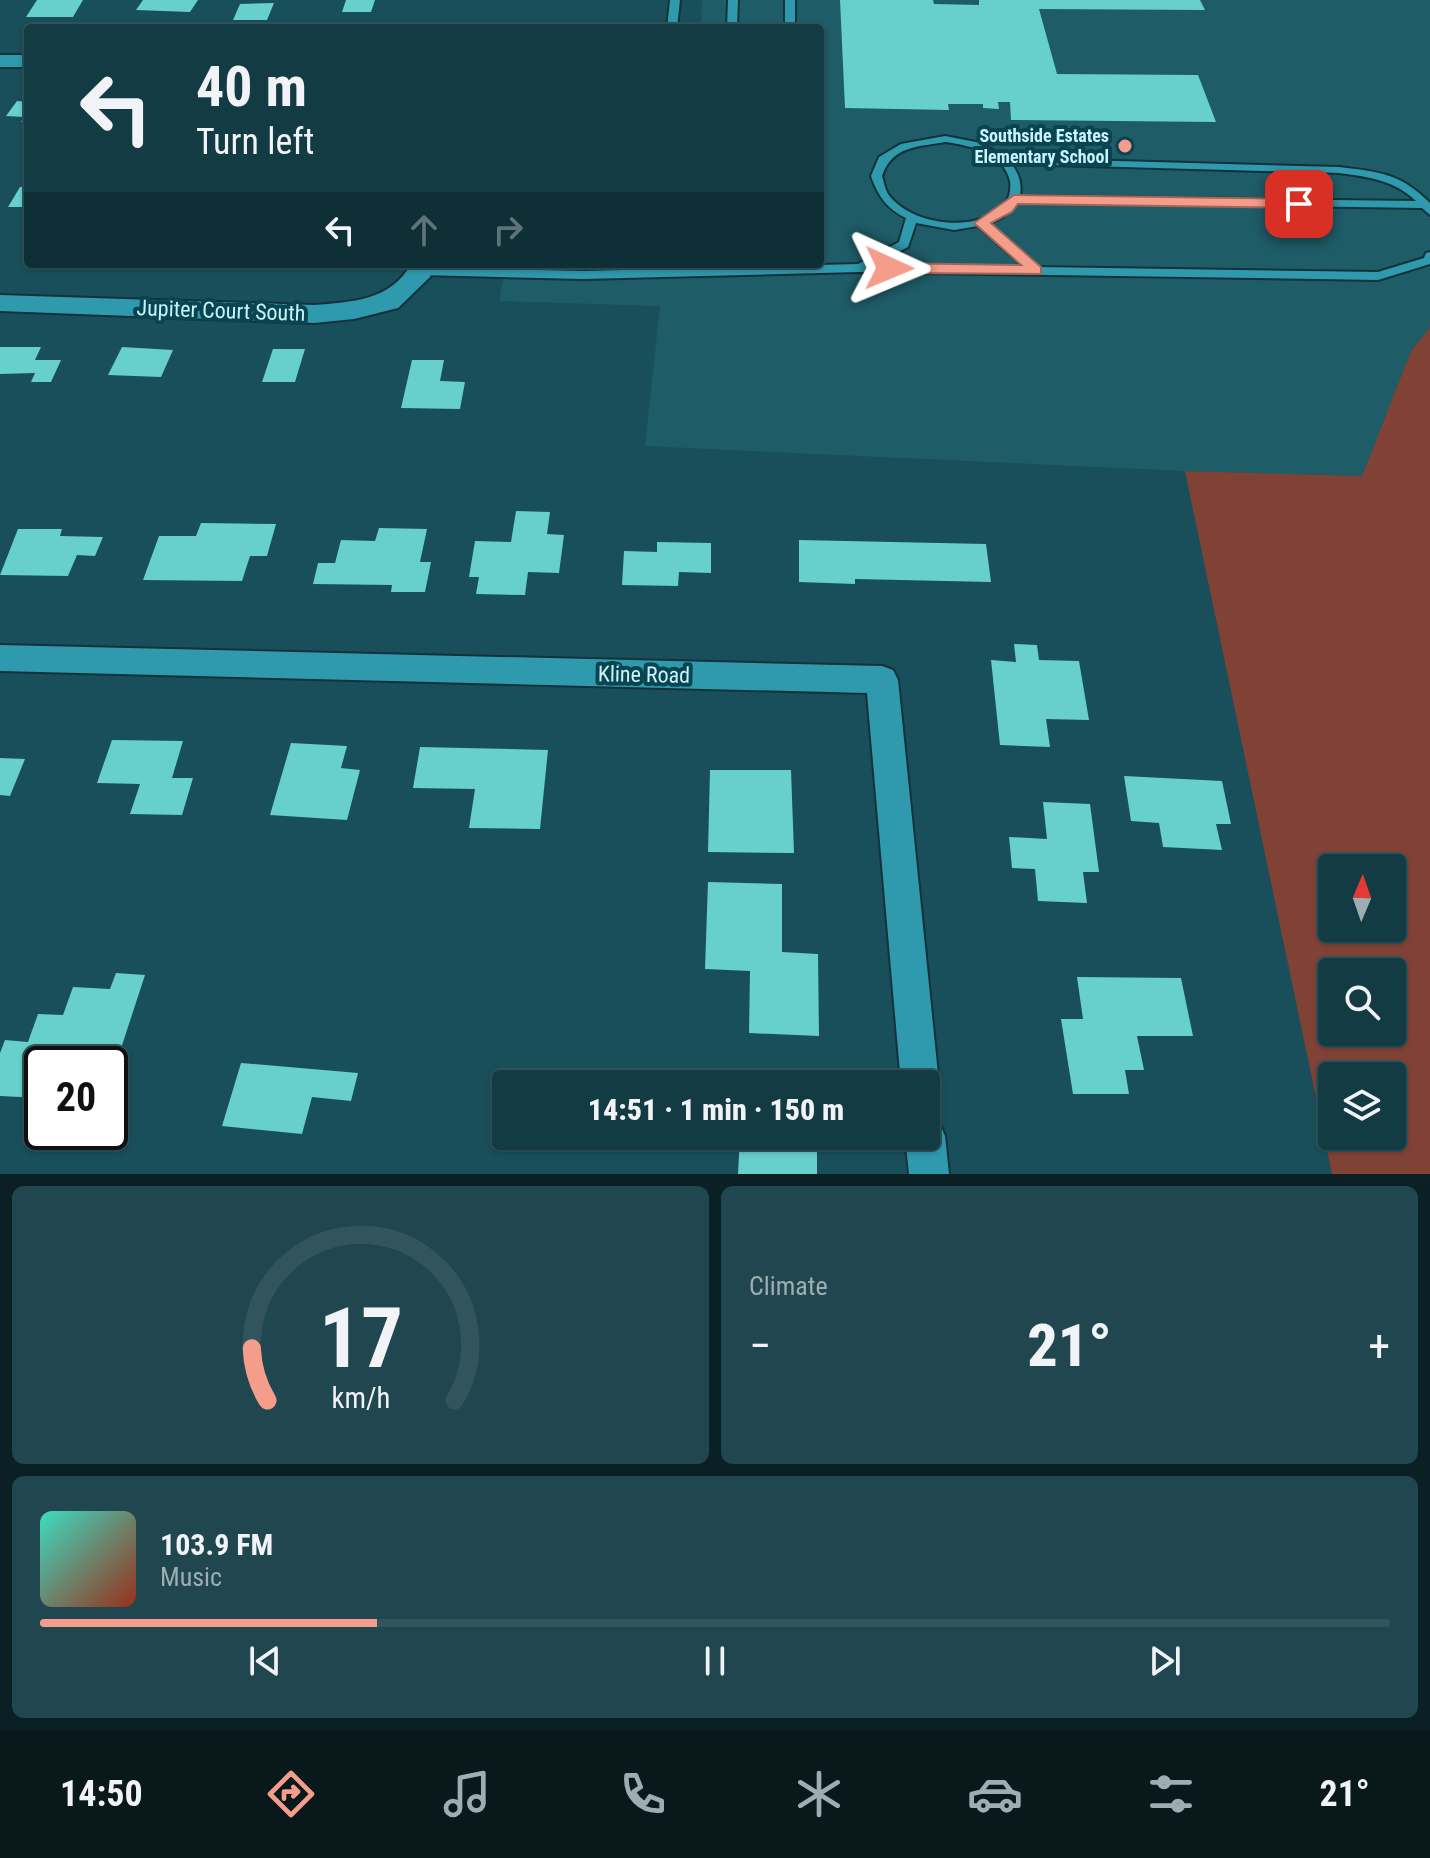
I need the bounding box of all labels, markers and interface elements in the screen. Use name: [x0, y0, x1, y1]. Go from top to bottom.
text: 40 m: [196, 54, 307, 120]
icon: left: [64, 56, 168, 160]
text: Turn left: [196, 121, 314, 163]
place label: Southside Estates Elementary School: [975, 125, 1109, 167]
marker: Southside Estates Elementary School: [1116, 137, 1134, 155]
pin: [1265, 170, 1333, 238]
icon: arrive: [1277, 182, 1321, 226]
icon: left: [318, 208, 362, 252]
icon: ahead: [402, 208, 446, 252]
icon: right: [486, 208, 530, 252]
position arrow: [847, 226, 931, 310]
street label: Jupiter Court South: [136, 295, 306, 326]
street label: Kline Road: [598, 661, 690, 688]
north arrow: [1318, 854, 1406, 942]
map controls: [1318, 854, 1406, 1150]
button: search: [1318, 958, 1406, 1046]
speed limit sign: 20: [24, 1046, 128, 1150]
button: layers: [1318, 1062, 1406, 1150]
text: 14:51 · 1 min · 150 m: [588, 1092, 844, 1127]
text: Climate: [749, 1271, 828, 1301]
text: 17: [318, 1290, 403, 1387]
text: 21°: [1027, 1310, 1112, 1381]
text: −: [749, 1320, 771, 1372]
text: +: [1368, 1320, 1390, 1372]
text: km/h: [331, 1381, 390, 1415]
text: 103.9 FM: [160, 1527, 273, 1562]
text: Music: [160, 1562, 222, 1592]
icon: previous: [243, 1639, 287, 1683]
icon: pause: [693, 1639, 737, 1683]
icon: next: [1143, 1639, 1187, 1683]
icon: directions: [263, 1766, 319, 1822]
icon: music: [439, 1766, 495, 1822]
icon: phone: [615, 1766, 671, 1822]
icon: climate: [791, 1766, 847, 1822]
icon: car: [967, 1766, 1023, 1822]
icon: filters: [1143, 1766, 1199, 1822]
text: 14:50: [60, 1773, 143, 1815]
text: 21°: [1319, 1773, 1370, 1815]

